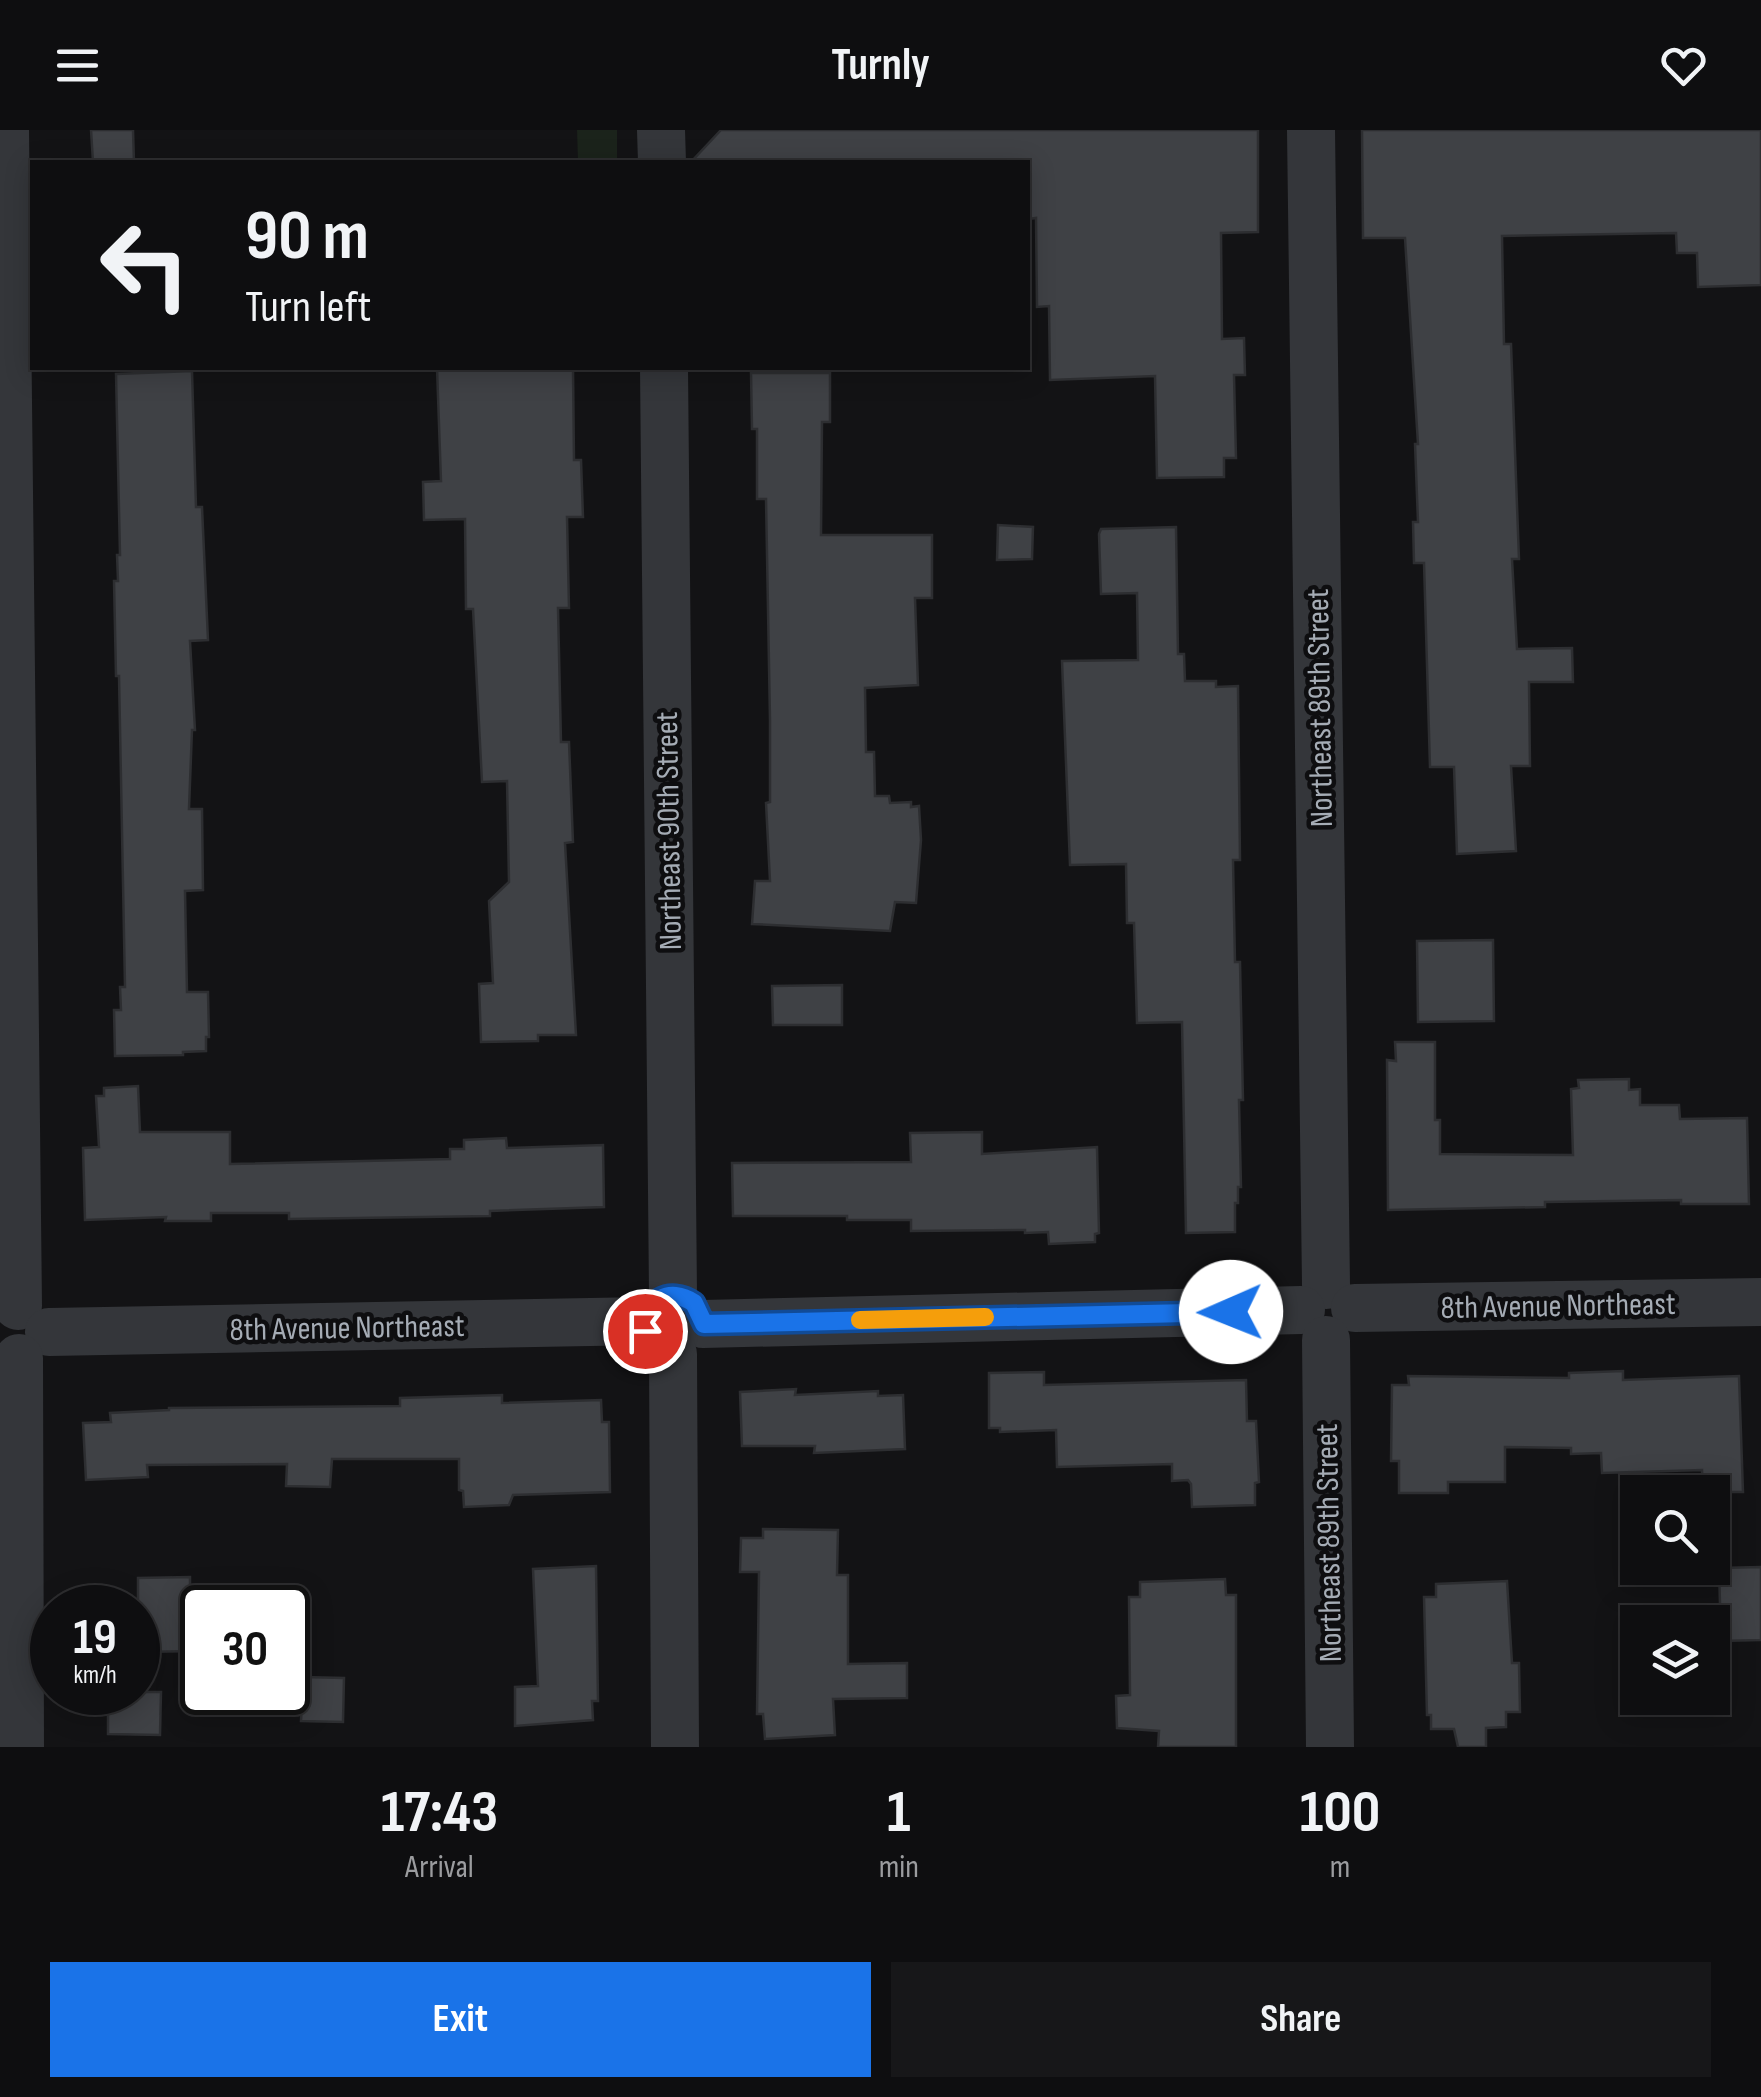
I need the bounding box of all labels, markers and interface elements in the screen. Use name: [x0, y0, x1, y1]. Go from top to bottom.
icon: menu: [50, 38, 105, 93]
text: Turnly: [831, 38, 930, 93]
icon: heart: [1656, 38, 1711, 93]
text: 90 m: [245, 195, 369, 279]
icon: left: [80, 200, 210, 330]
text: Turn left: [245, 280, 371, 335]
street label: Northeast 89th Street: [1299, 588, 1342, 828]
street label: Northeast 90th Street: [648, 711, 691, 951]
position arrow: [1179, 1260, 1283, 1364]
street label: 8th Avenue Northeast: [1440, 1285, 1676, 1328]
pin: [603, 1289, 688, 1374]
icon: arrive: [618, 1304, 673, 1359]
street label: 8th Avenue Northeast: [229, 1307, 465, 1350]
street label: Northeast 89th Street: [1308, 1423, 1351, 1663]
map controls: [1620, 1475, 1730, 1715]
button: search: [1620, 1475, 1730, 1585]
speed limit sign: 30: [180, 1585, 310, 1715]
button: layers: [1620, 1605, 1730, 1715]
text: 19: [73, 1608, 117, 1668]
text: km/h: [73, 1660, 117, 1691]
text: 17:43: [381, 1777, 498, 1849]
text: 1: [887, 1777, 911, 1849]
text: 100: [1300, 1777, 1380, 1849]
text: Arrival: [405, 1848, 474, 1887]
text: min: [879, 1848, 919, 1887]
text: m: [1330, 1848, 1350, 1887]
button: Exit: [50, 1962, 871, 2077]
button: Share: [891, 1962, 1711, 2077]

